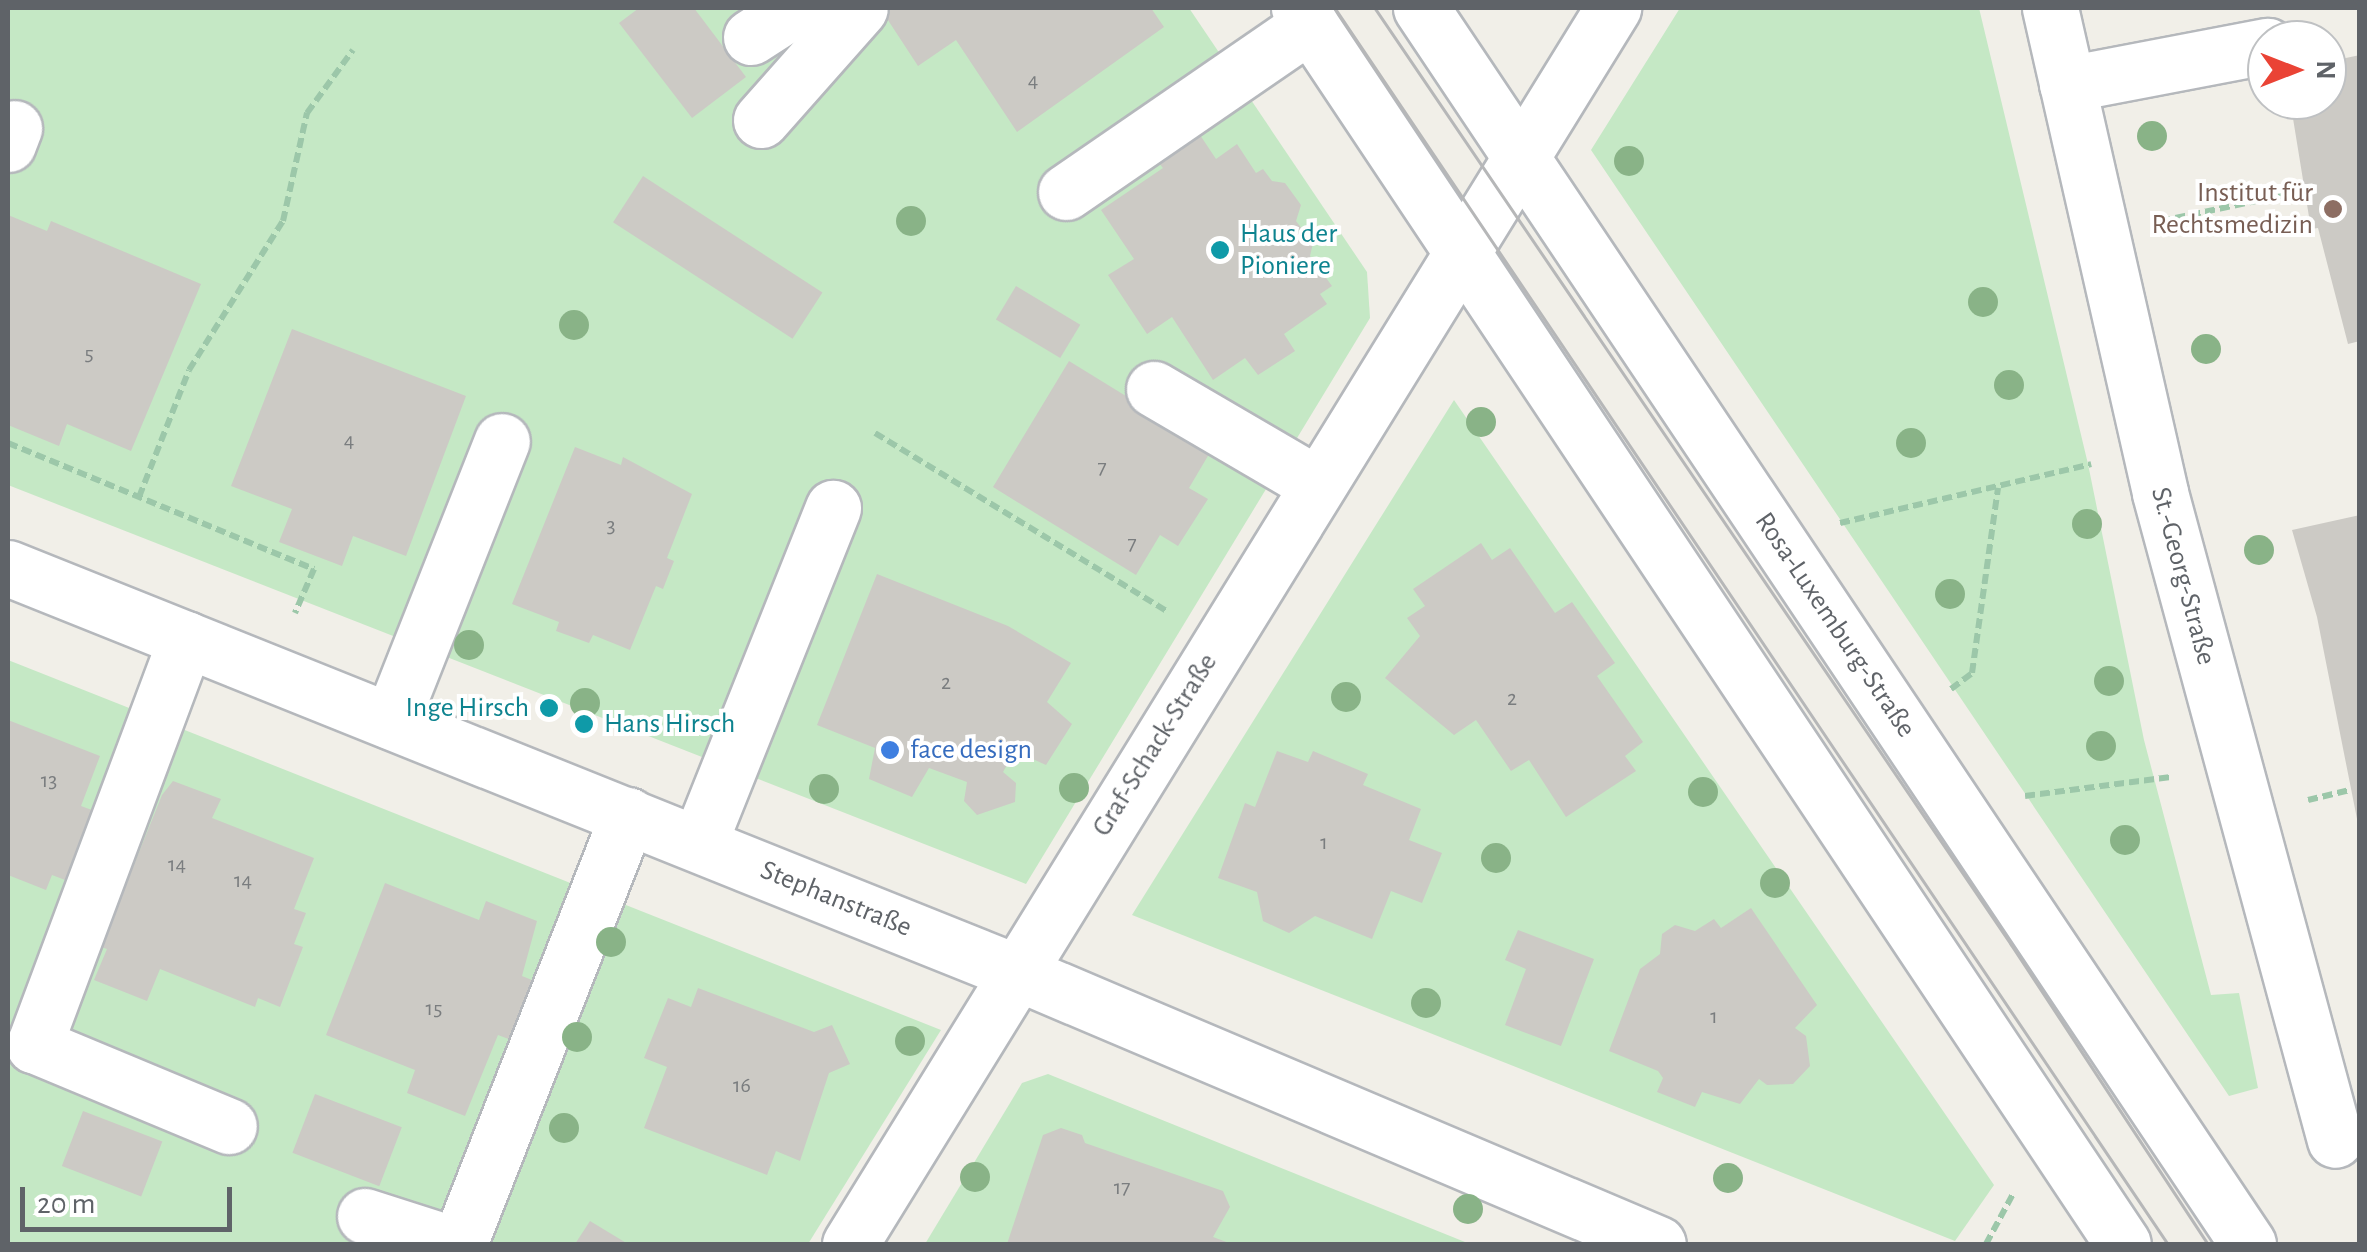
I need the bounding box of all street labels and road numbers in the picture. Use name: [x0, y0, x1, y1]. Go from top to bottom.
street label: St.-Georg-Straße: [2143, 484, 2223, 668]
street label: Rosa-Luxemburg-Straße: [1747, 506, 1923, 744]
street label: Graf-Schack-Straße: [1085, 647, 1225, 843]
street label: Stephanstraße: [756, 853, 916, 945]

